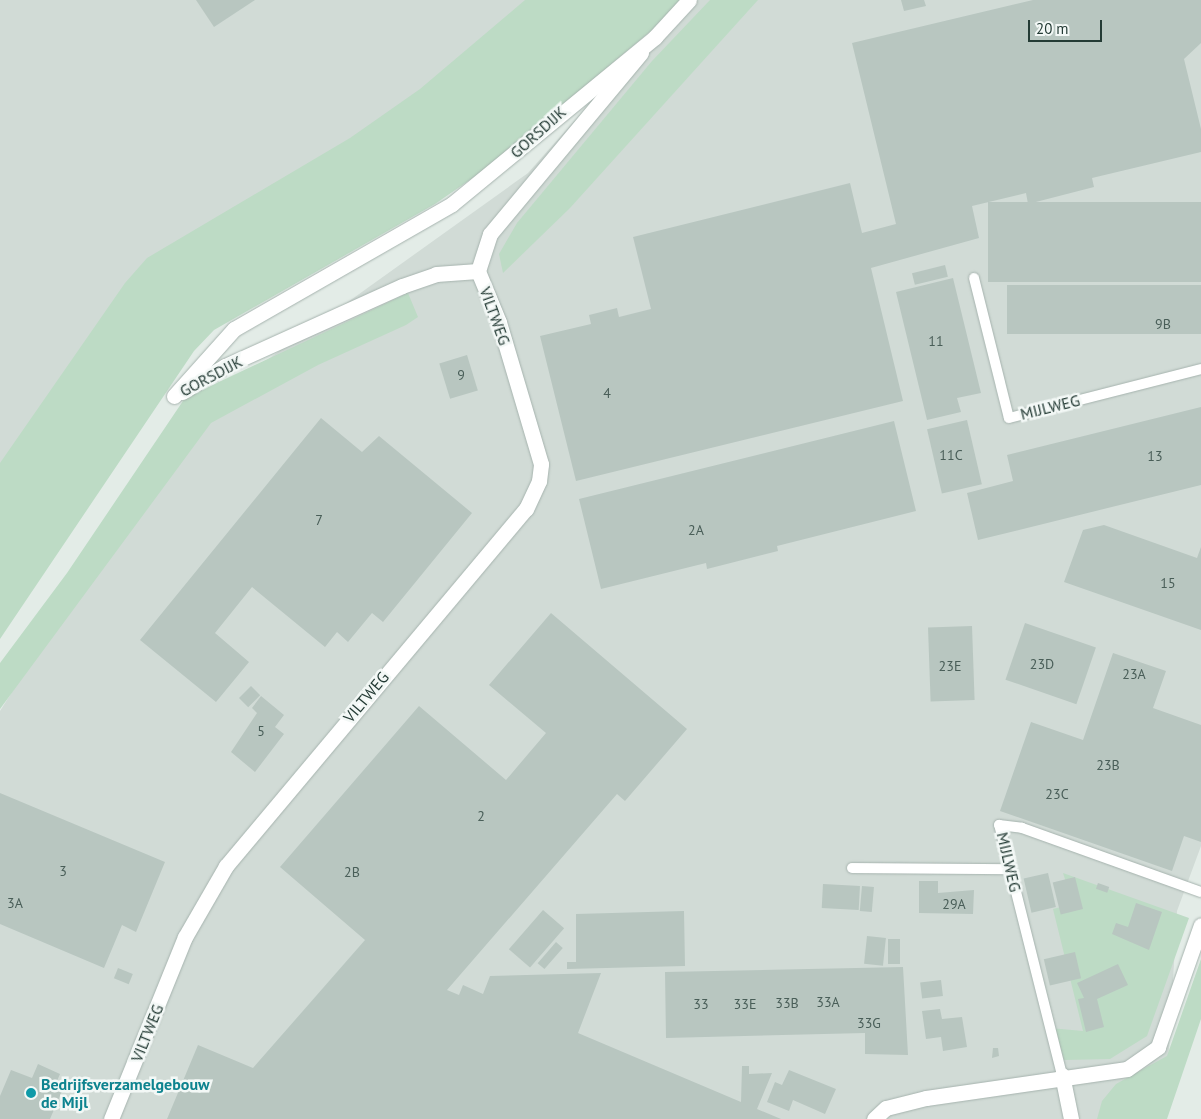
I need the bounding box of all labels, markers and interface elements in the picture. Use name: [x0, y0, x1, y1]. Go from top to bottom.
scale bar: [1031, 10, 1105, 42]
text: 20 m: [1036, 19, 1069, 38]
street label: GORSDIJK: [506, 102, 570, 162]
street label: VILTWEG: [476, 284, 514, 348]
house number: 9B: [1155, 316, 1171, 332]
house number: 11: [928, 333, 944, 349]
street label: GORSDIJK: [176, 351, 246, 401]
house number: 9: [457, 367, 465, 383]
house number: 4: [603, 385, 611, 401]
street label: MIJLWEG: [1018, 390, 1082, 424]
house number: 11C: [939, 447, 963, 463]
house number: 13: [1147, 448, 1163, 464]
house number: 7: [315, 512, 323, 528]
house number: 2A: [688, 522, 704, 538]
house number: 15: [1160, 575, 1176, 591]
house number: 23D: [1030, 656, 1054, 672]
house number: 23E: [939, 658, 961, 674]
house number: 23A: [1122, 666, 1146, 682]
street label: VILTWEG: [339, 668, 393, 726]
house number: 5: [257, 723, 265, 739]
house number: 23B: [1096, 757, 1120, 773]
house number: 23C: [1045, 786, 1069, 802]
house number: 2: [477, 808, 485, 824]
street label: MIJLWEG: [993, 830, 1025, 894]
house number: 3: [59, 863, 67, 879]
house number: 2B: [344, 864, 360, 880]
house number: 3A: [7, 895, 23, 911]
house number: 29A: [942, 896, 966, 912]
house number: 33A: [816, 994, 840, 1010]
house number: 33B: [775, 995, 799, 1011]
house number: 33: [693, 996, 709, 1012]
house number: 33E: [734, 996, 756, 1012]
street label: VILTWEG: [127, 1001, 167, 1065]
house number: 33G: [857, 1015, 881, 1031]
place label: Bedrijfsverzamelgebouw de Mijl: [41, 1074, 210, 1112]
marker: Bedrijfsverzamelgebouw de Mijl: [25, 1087, 37, 1099]

